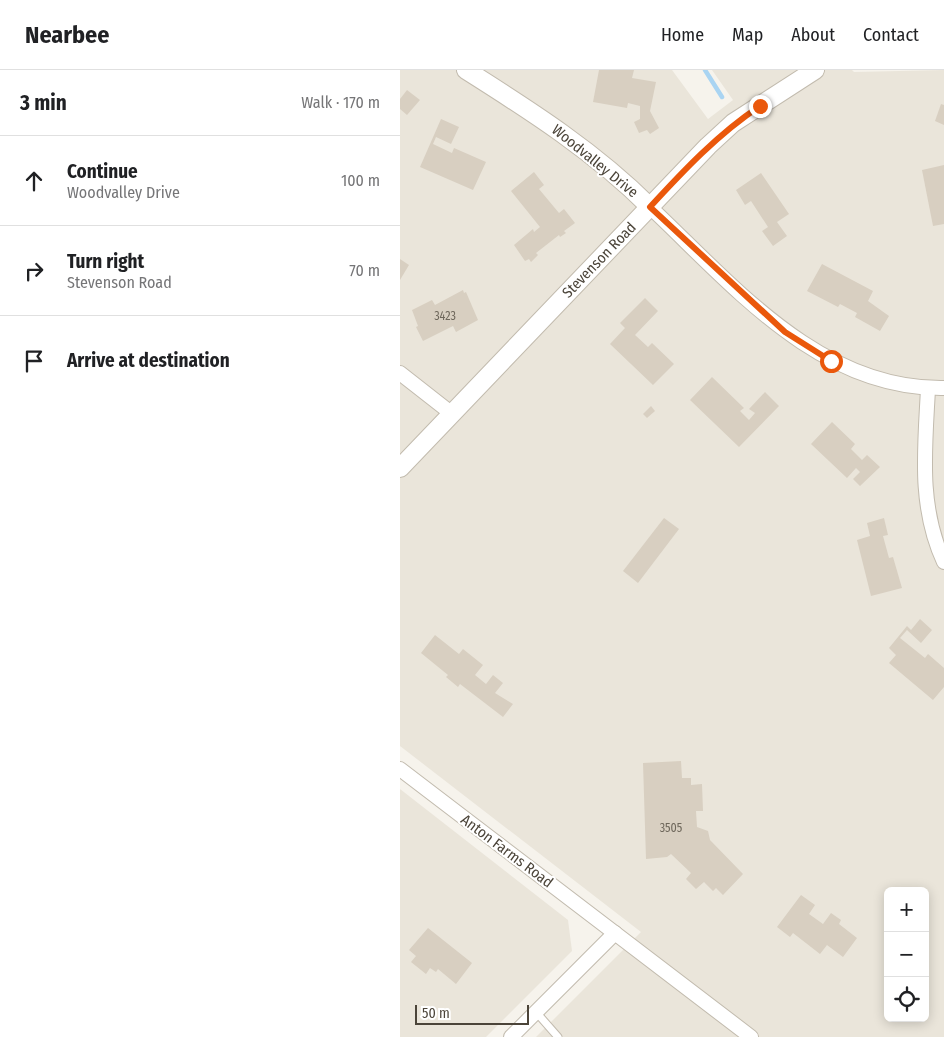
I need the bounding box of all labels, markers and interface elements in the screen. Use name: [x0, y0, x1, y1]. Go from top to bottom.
text: Nearbee: [25, 21, 109, 49]
text: Home: [661, 24, 704, 46]
text: Map: [732, 24, 763, 46]
text: About: [791, 24, 835, 46]
text: Contact: [863, 24, 919, 46]
text: 3 min: [20, 90, 67, 116]
text: Walk · 170 m: [301, 93, 380, 112]
route end: [749, 95, 772, 118]
street label: Woodvalley Drive: [548, 121, 642, 201]
text: Continue: [67, 160, 138, 183]
icon: ahead: [20, 167, 48, 195]
text: 100 m: [341, 171, 380, 190]
text: Woodvalley Drive: [67, 183, 180, 202]
street label: Stevenson Road: [558, 218, 640, 302]
text: Turn right: [67, 250, 144, 273]
icon: right: [20, 257, 48, 285]
text: 70 m: [349, 261, 380, 280]
text: Stevenson Road: [67, 273, 172, 292]
house number: 3423: [434, 309, 456, 323]
icon: arrive: [20, 347, 48, 375]
text: Arrive at destination: [67, 349, 230, 372]
route start: [820, 350, 843, 373]
street label: Anton Farms Road: [457, 811, 557, 891]
house number: 3505: [660, 821, 683, 835]
map controls: [884, 887, 929, 1022]
button: +: [884, 887, 929, 932]
button: −: [884, 932, 929, 977]
button: locate: [884, 977, 929, 1022]
scale bar: [415, 1002, 529, 1025]
text: 50 m: [422, 1005, 450, 1022]

